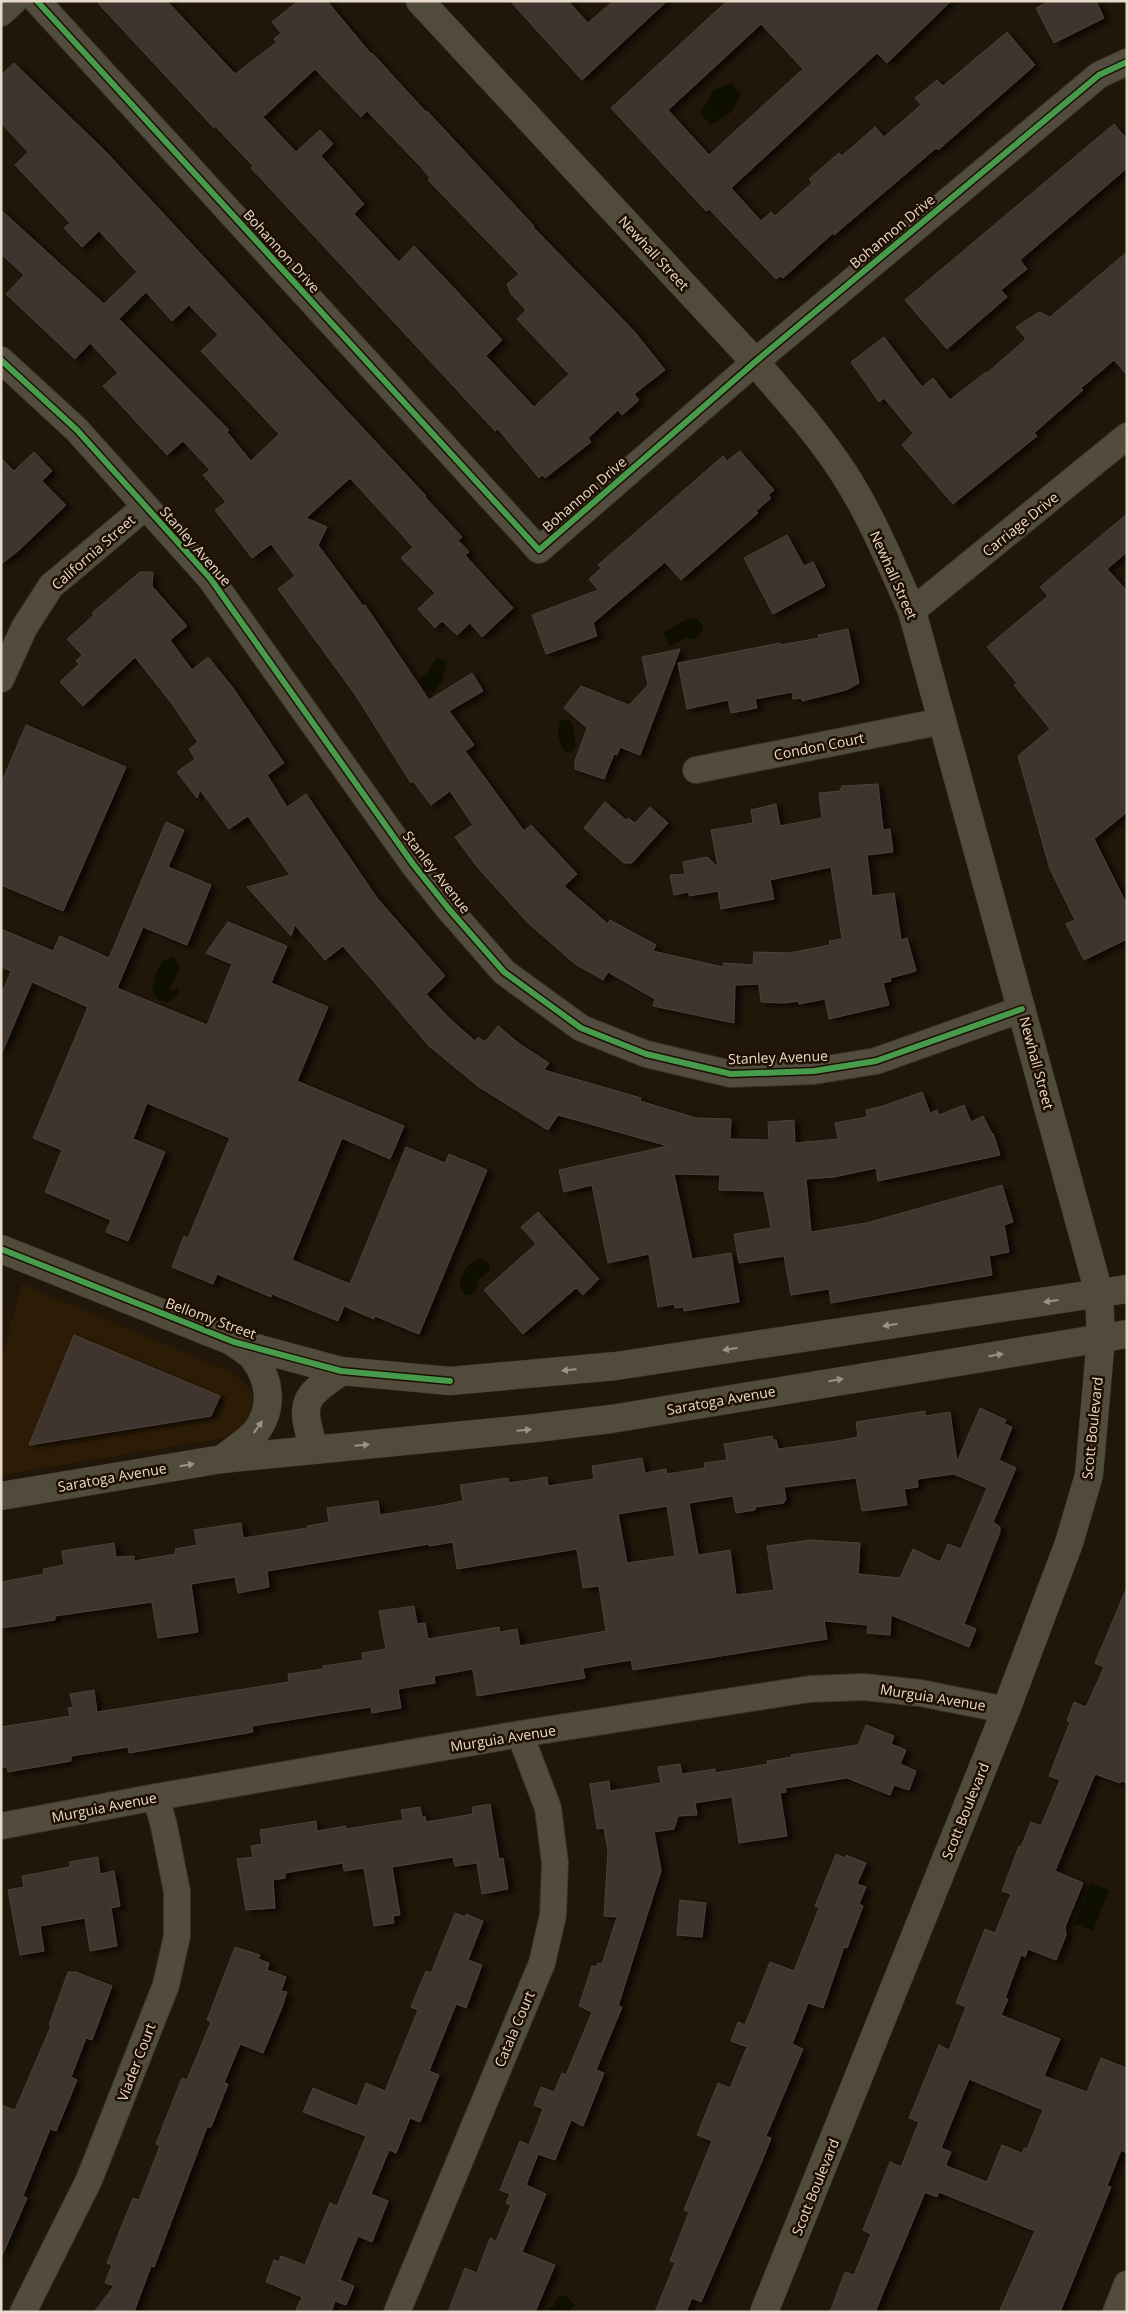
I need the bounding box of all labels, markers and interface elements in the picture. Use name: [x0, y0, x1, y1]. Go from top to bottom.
street label: Bohannon Drive: [845, 190, 939, 272]
street label: Bohannon Drive: [240, 205, 325, 297]
street label: Newhall Street: [615, 212, 693, 294]
street label: Bohannon Drive: [538, 452, 630, 536]
street label: Carriage Drive: [978, 487, 1062, 561]
street label: Stanley Avenue: [156, 502, 236, 590]
street label: California Street: [47, 510, 139, 594]
street label: Newhall Street: [866, 528, 922, 622]
street label: Condon Court: [772, 728, 866, 764]
street label: Stanley Avenue: [399, 827, 475, 917]
street label: Newhall Street: [1015, 1014, 1059, 1112]
street label: Stanley Avenue: [728, 1046, 828, 1068]
street label: Bellomy Street: [163, 1293, 259, 1343]
one-way arrow: [1043, 1297, 1059, 1305]
one-way arrow: [882, 1321, 898, 1329]
one-way arrow: [721, 1345, 737, 1353]
one-way arrow: [989, 1350, 1005, 1358]
one-way arrow: [560, 1366, 576, 1374]
one-way arrow: [828, 1376, 844, 1384]
street label: Scott Boulevard: [1077, 1376, 1107, 1480]
street label: Saratoga Avenue: [665, 1381, 777, 1419]
one-way arrow: [253, 1420, 263, 1433]
one-way arrow: [517, 1425, 533, 1433]
one-way arrow: [355, 1440, 371, 1448]
street label: Saratoga Avenue: [56, 1458, 168, 1496]
one-way arrow: [180, 1460, 196, 1468]
street label: Murguia Avenue: [879, 1679, 987, 1715]
street label: Murguia Avenue: [449, 1720, 557, 1756]
street label: Scott Boulevard: [937, 1760, 993, 1862]
street label: Murguia Avenue: [50, 1787, 158, 1827]
street label: Catala Court: [489, 1988, 539, 2070]
street label: Viader Court: [112, 2020, 160, 2104]
street label: Scott Boulevard: [787, 2136, 843, 2238]

